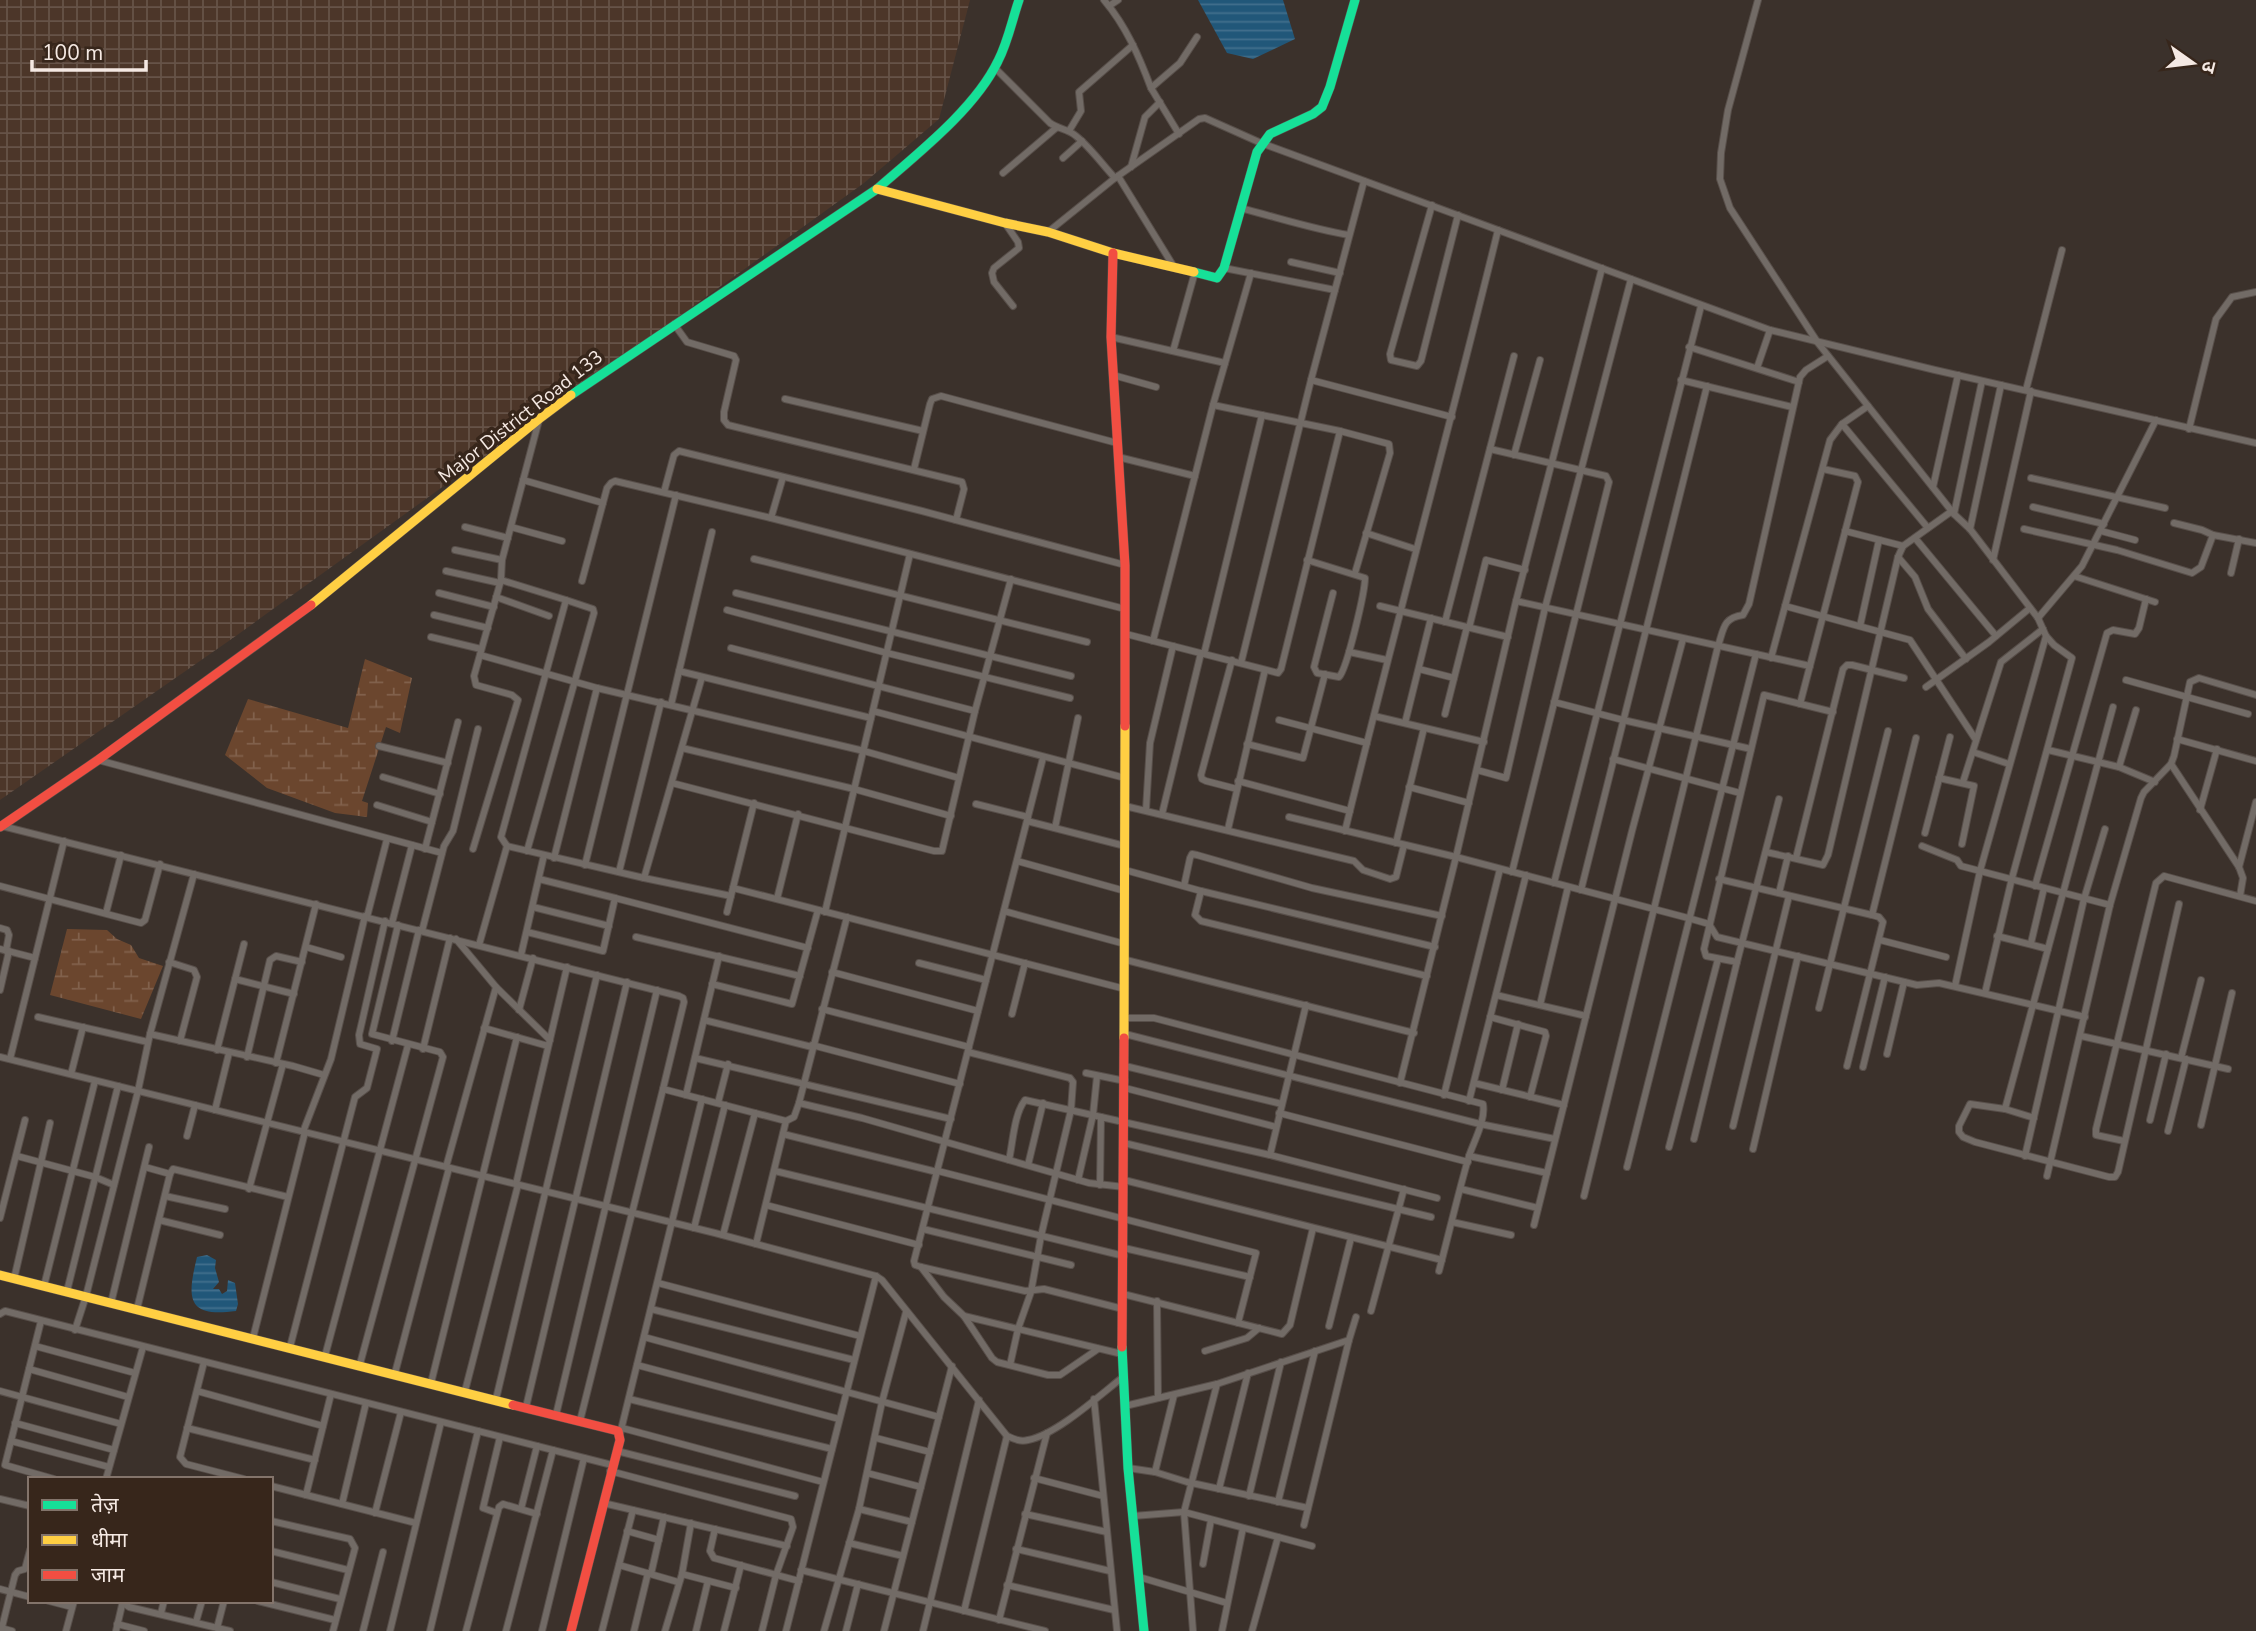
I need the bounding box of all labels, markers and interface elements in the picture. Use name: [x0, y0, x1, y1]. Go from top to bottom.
scale bar: [32, 28, 145, 72]
north arrow: [2158, 28, 2228, 98]
text: 100 m: [42, 39, 103, 67]
text: उ: [2194, 58, 2222, 76]
street label: Major District Road 133: [433, 344, 608, 489]
legend: [28, 1477, 273, 1603]
text: तेज़: [91, 1491, 119, 1519]
text: धीमा: [91, 1526, 128, 1554]
text: जाम: [91, 1561, 125, 1589]

